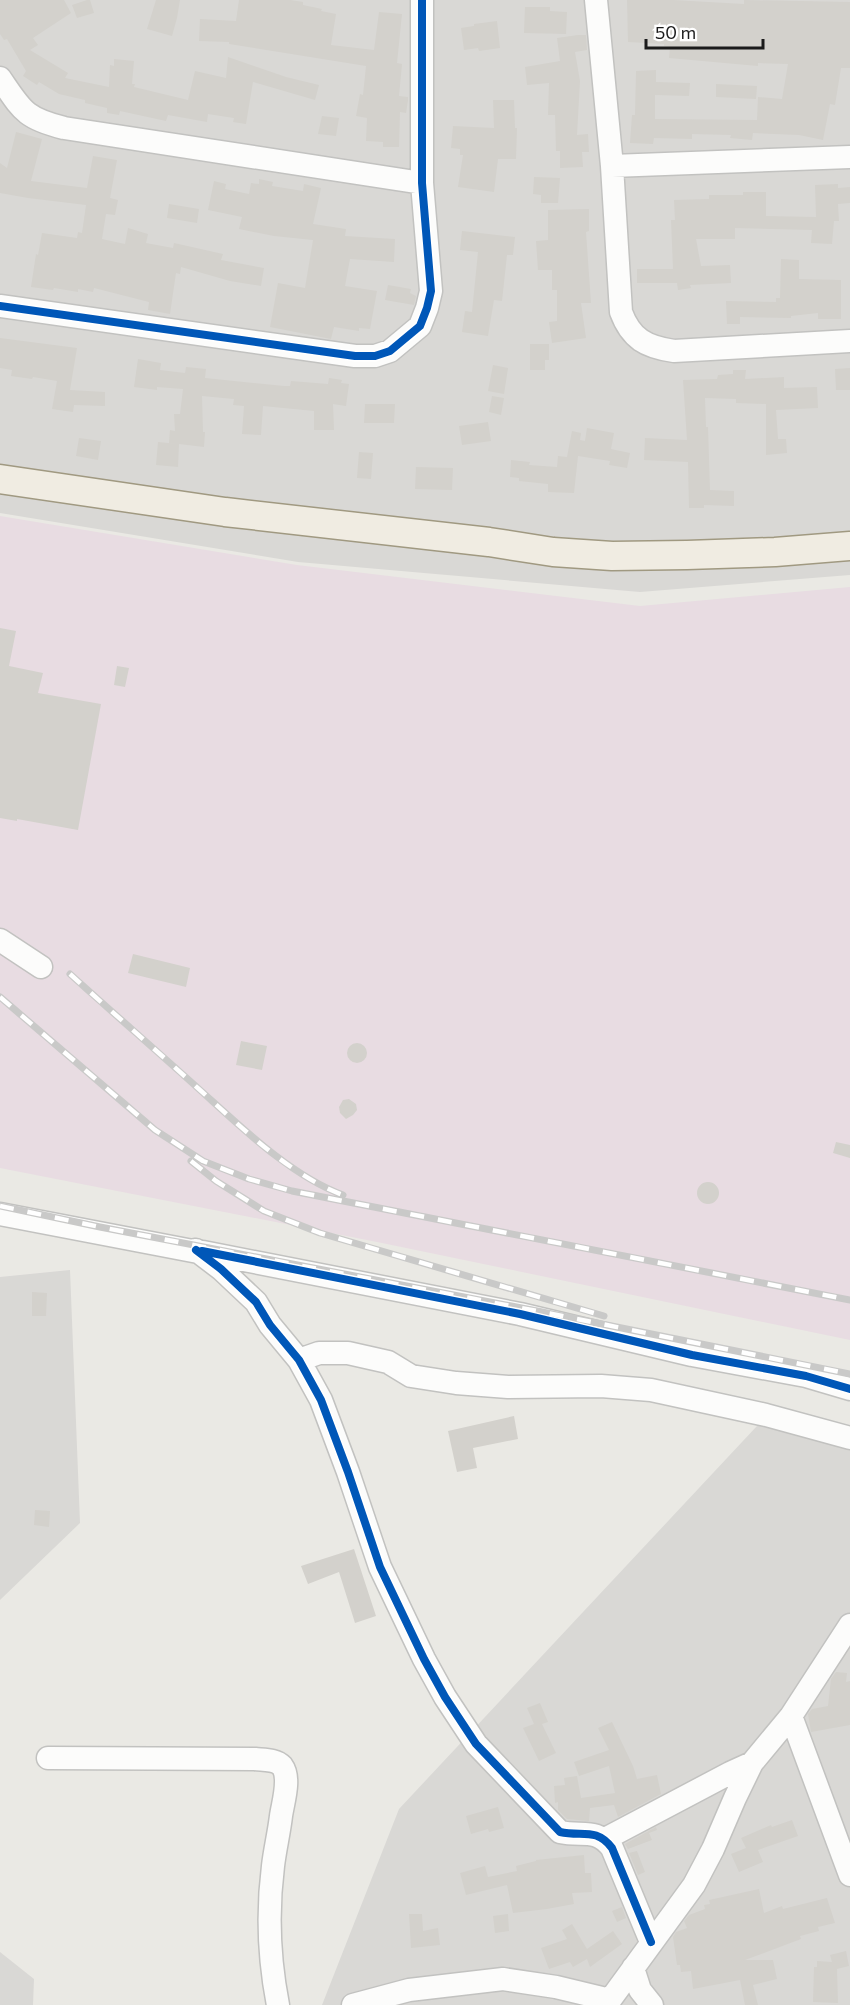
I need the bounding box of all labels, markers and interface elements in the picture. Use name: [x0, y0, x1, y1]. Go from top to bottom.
scale bar: [646, 12, 763, 50]
text: 50 m: [655, 21, 696, 43]

